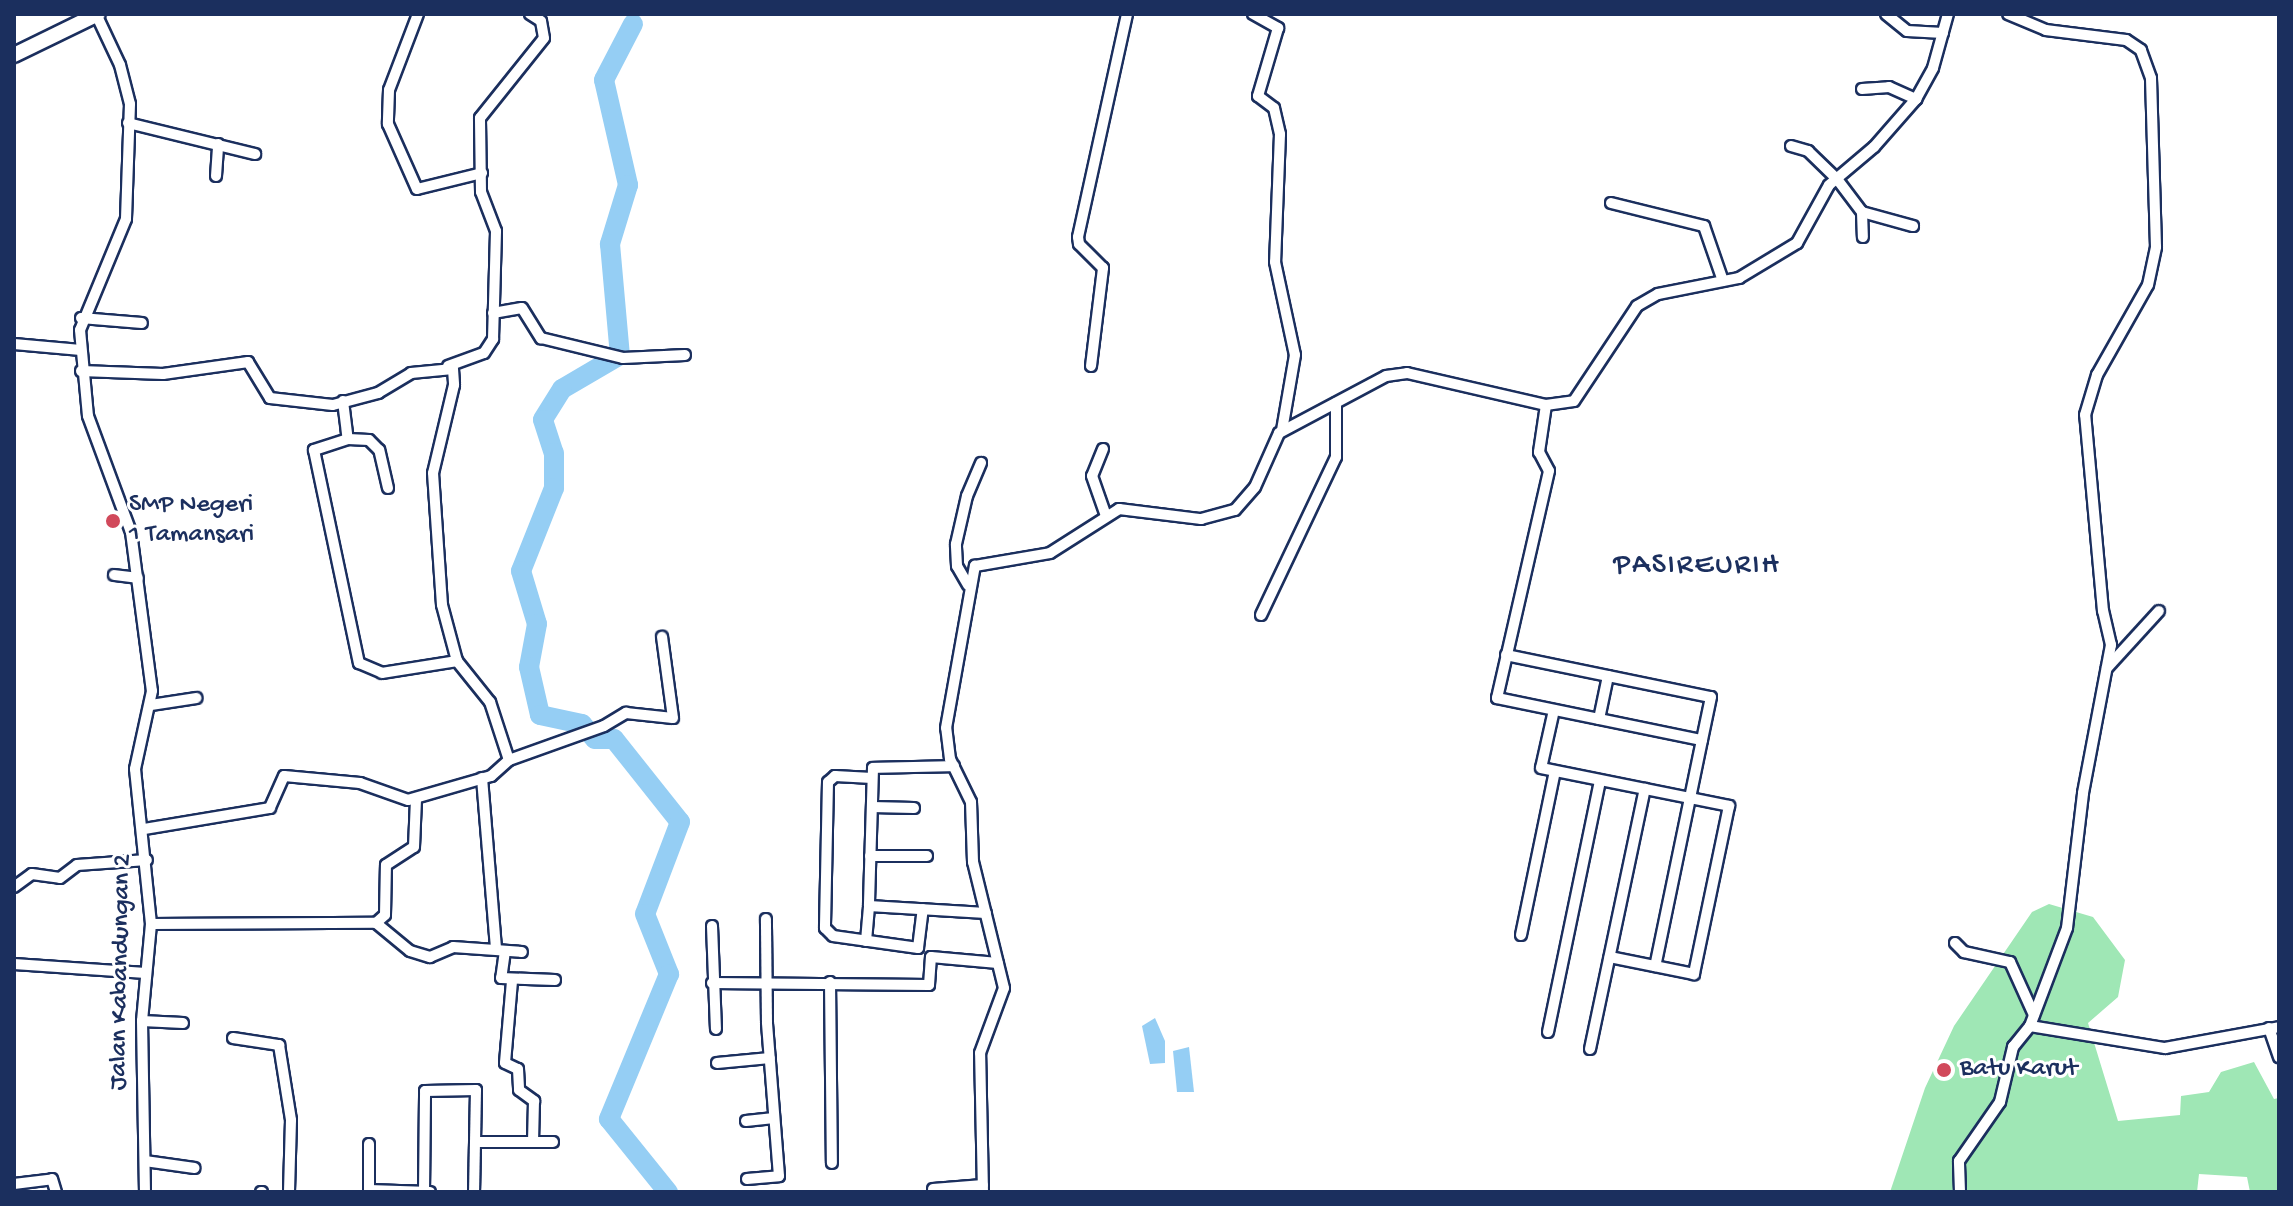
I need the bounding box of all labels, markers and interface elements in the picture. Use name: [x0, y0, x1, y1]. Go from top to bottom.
place label: SMP Negeri 1 Tamansari: [129, 490, 254, 552]
marker: SMP Negeri 1 Tamansari: [104, 512, 122, 530]
district label: PASIREURIH: [1613, 549, 1781, 585]
street label: Jalan Kabandungan 2: [104, 854, 140, 1090]
place label: Batu Karut: [1960, 1054, 2077, 1086]
marker: Batu Karut: [1935, 1061, 1953, 1079]

